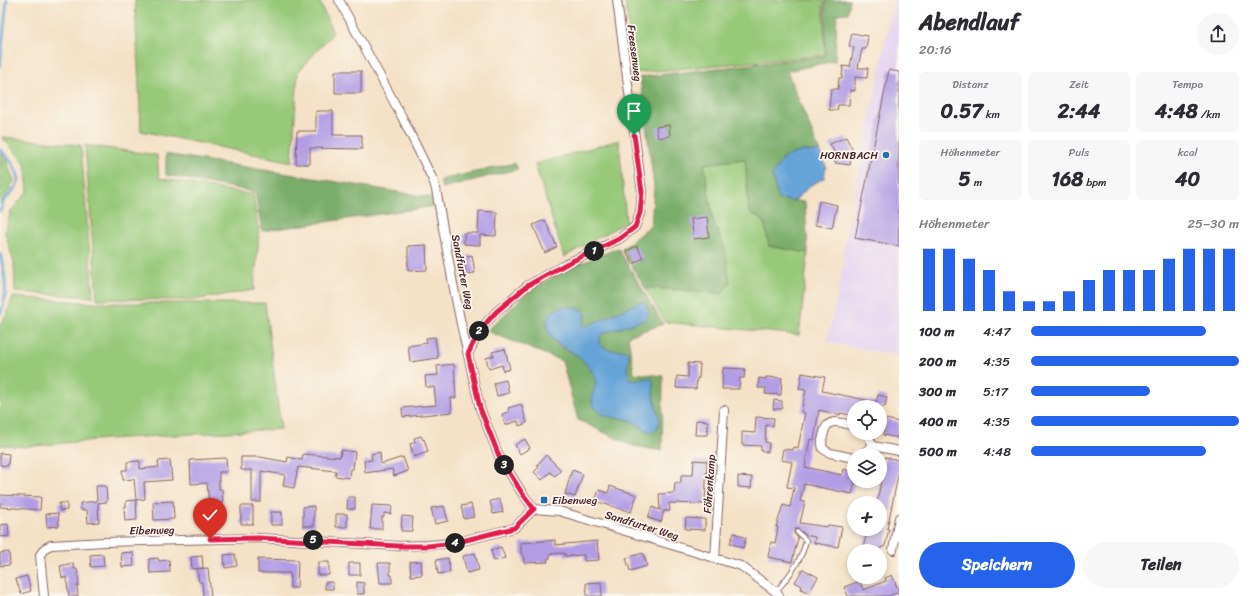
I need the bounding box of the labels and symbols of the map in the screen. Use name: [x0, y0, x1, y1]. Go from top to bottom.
street label: Freesenweg: [622, 24, 647, 83]
pin: [617, 94, 651, 135]
place label: HORNBACH: [820, 146, 878, 165]
marker: HORNBACH: [881, 150, 891, 160]
street label: Sandfurter Weg: [446, 233, 479, 312]
pin: 1: [584, 241, 604, 261]
pin: 2: [469, 321, 489, 341]
street label: Föhrenkamp: [698, 454, 721, 514]
pin: 3: [494, 455, 514, 475]
place label: Eibenweg: [552, 491, 598, 510]
marker: Eibenweg: [539, 495, 549, 505]
pin: [193, 498, 227, 539]
street label: Sandfurter Weg: [602, 505, 682, 546]
street label: Eibenweg: [129, 521, 175, 540]
pin: 5: [303, 530, 323, 550]
pin: 4: [445, 533, 465, 553]

